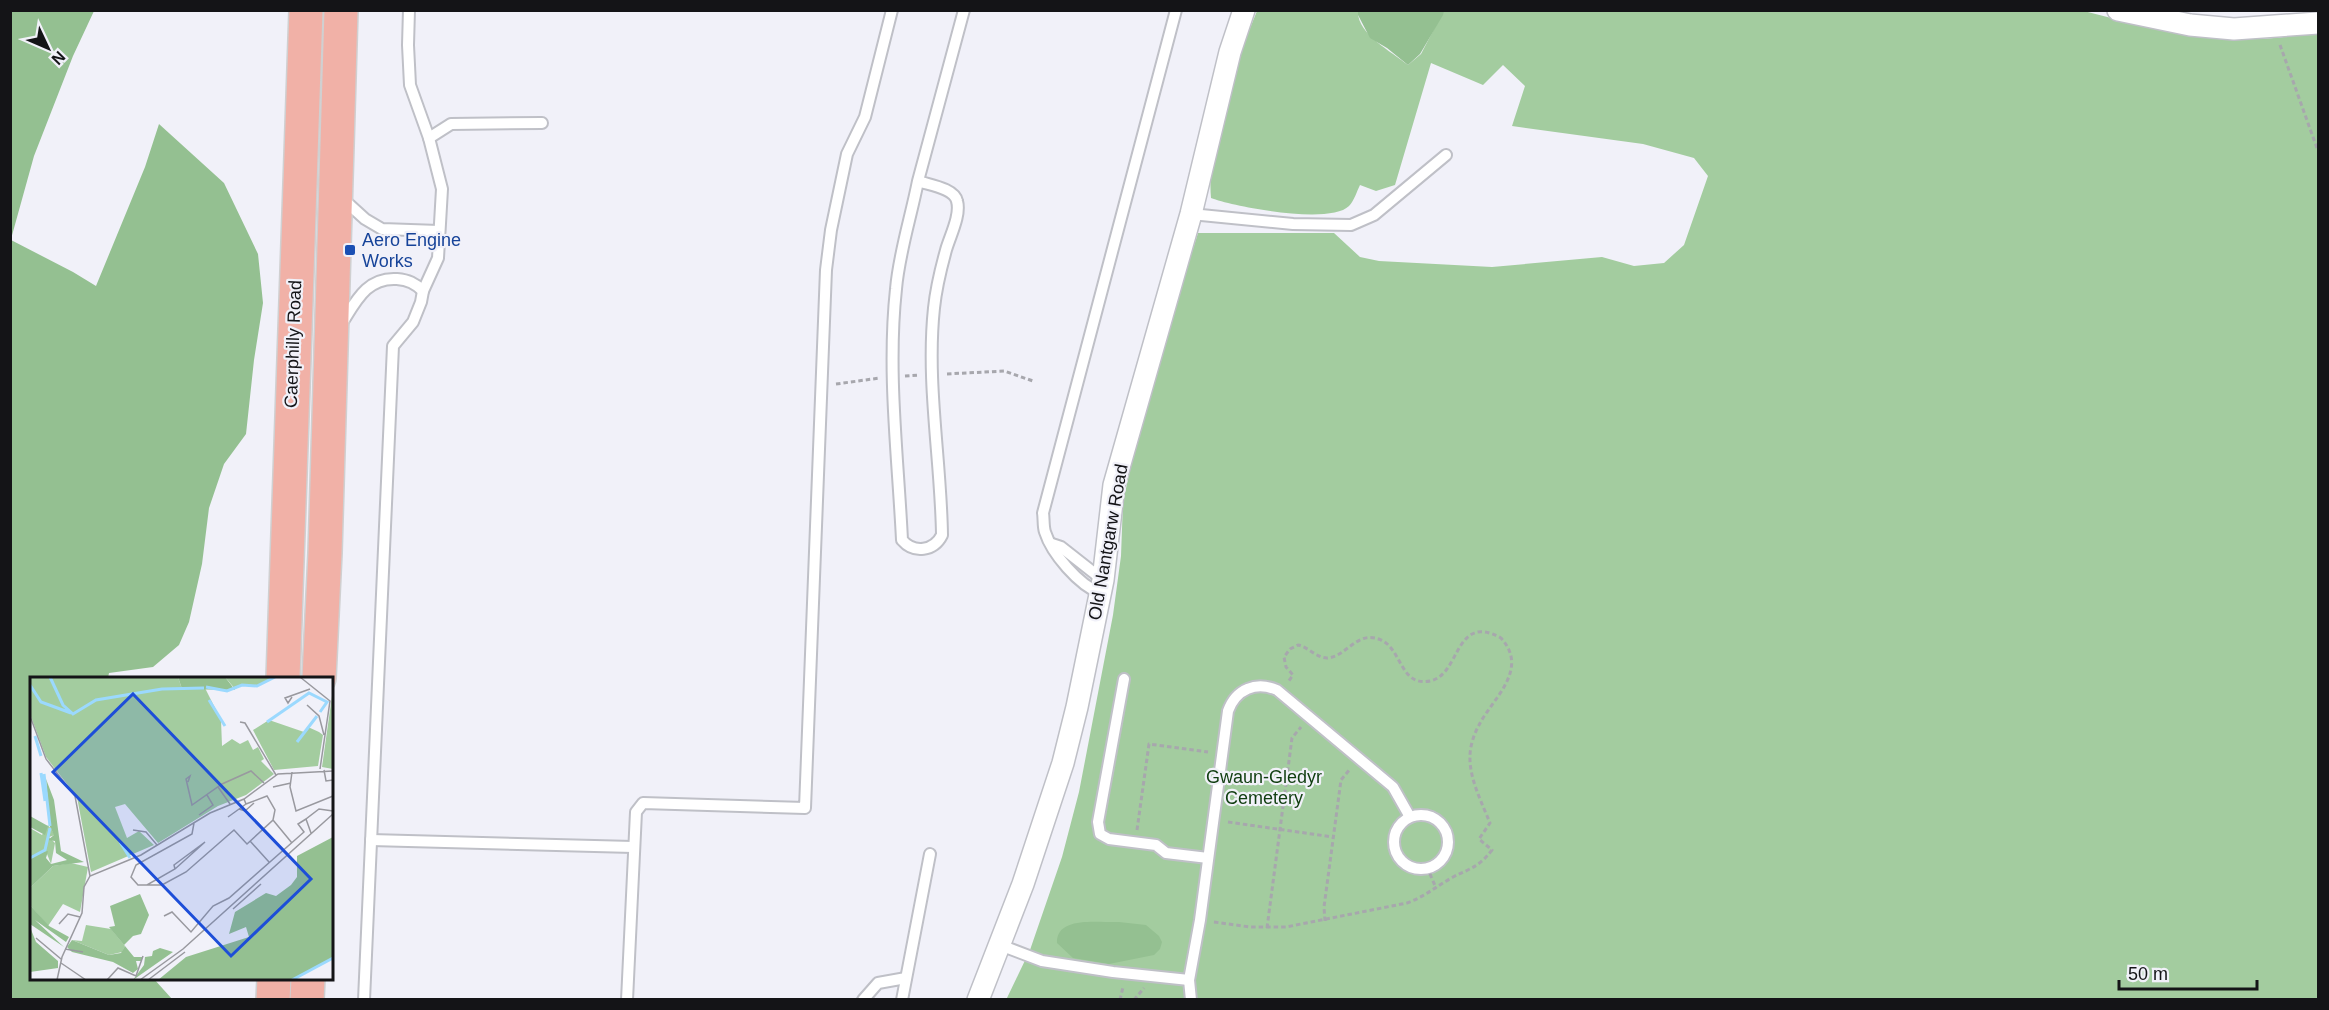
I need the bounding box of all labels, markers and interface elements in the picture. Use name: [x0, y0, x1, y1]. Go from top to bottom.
north arrow: [18, 18, 78, 78]
text: N: [48, 48, 69, 68]
place label: Aero Engine Works: [362, 230, 461, 271]
marker: Aero Engine Works: [343, 243, 357, 257]
street label: Caerphilly Road: [281, 280, 305, 408]
street label: Old Nantgarw Road: [1084, 462, 1132, 622]
inset map: [30, 677, 333, 980]
park label: Gwaun-Gledyr Cemetery: [1206, 767, 1322, 808]
scale bar: [2119, 953, 2257, 991]
text: 50 m: [2128, 964, 2168, 984]

